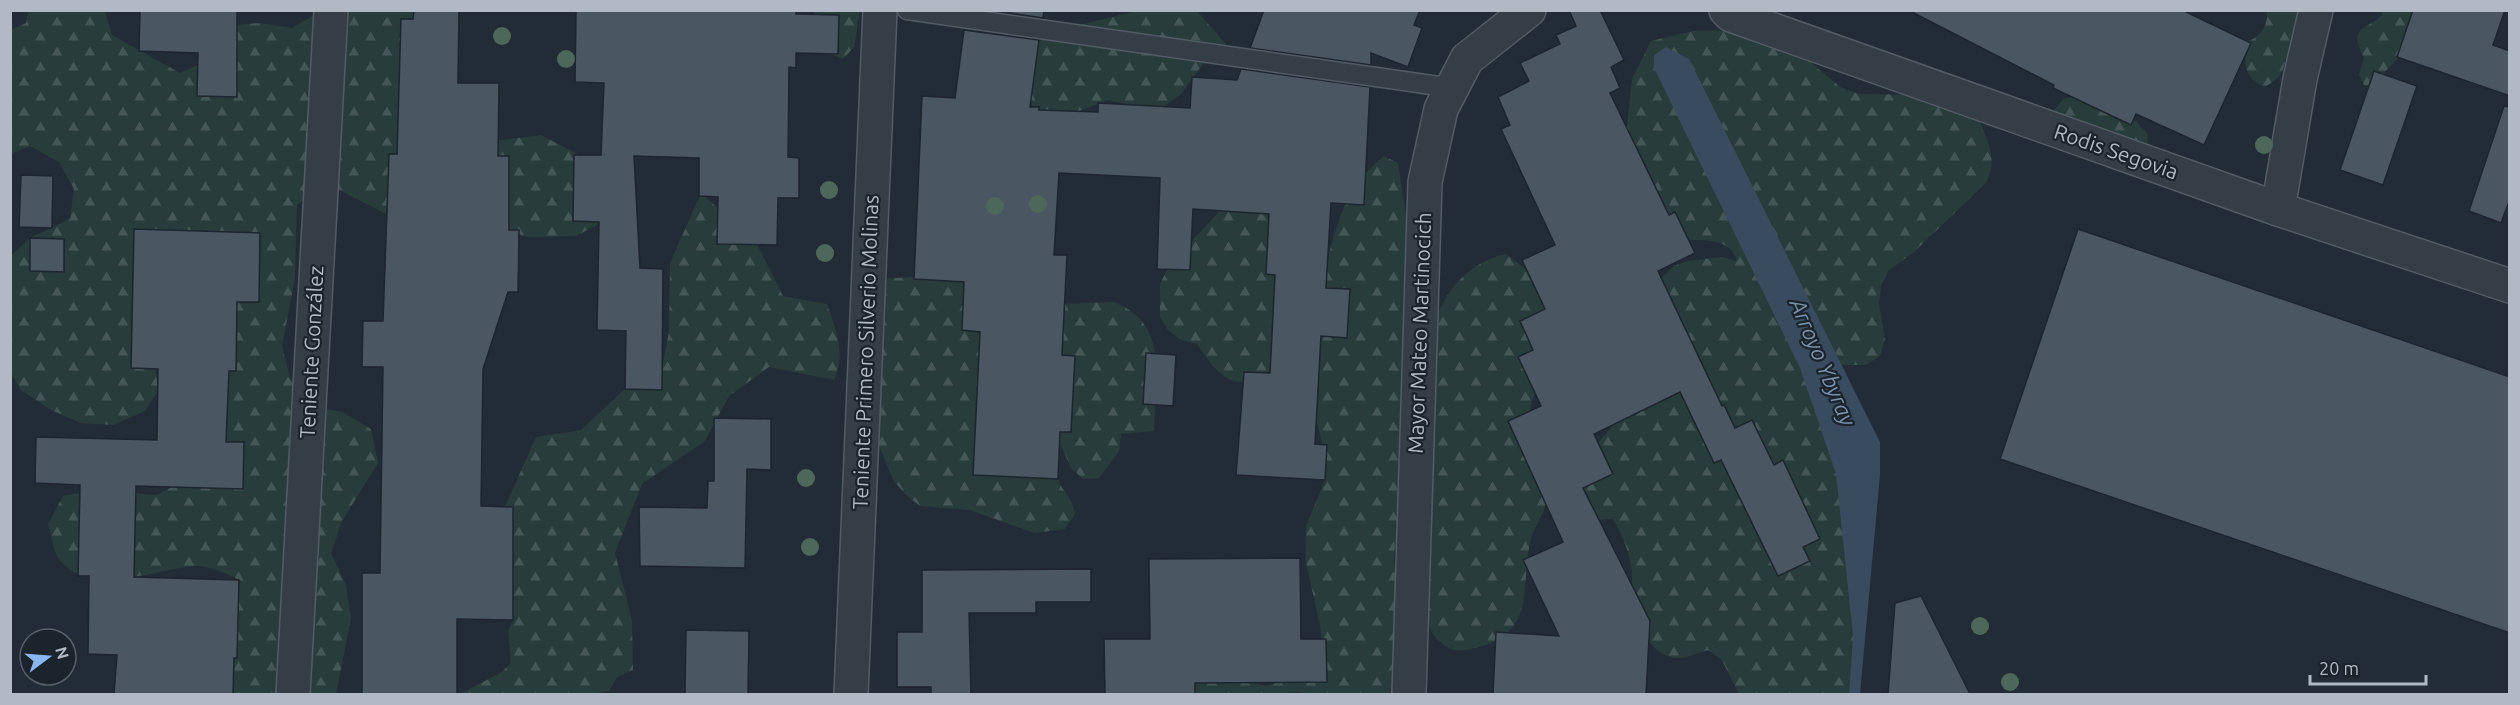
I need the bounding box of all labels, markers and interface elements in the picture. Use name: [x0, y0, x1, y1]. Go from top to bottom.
street label: Rodis Segovia: [2051, 119, 2182, 184]
street label: Teniente Primero Silverio Molinas: [848, 194, 882, 510]
street label: Mayor Mateo Martinocich: [1403, 212, 1435, 454]
street label: Teniente González: [294, 265, 328, 439]
water label: Arroyo Ybyray: [1785, 294, 1862, 430]
north arrow: [18, 627, 78, 687]
text: N: [52, 645, 73, 661]
scale bar: [2310, 648, 2426, 686]
text: 20 m: [2319, 658, 2359, 678]

